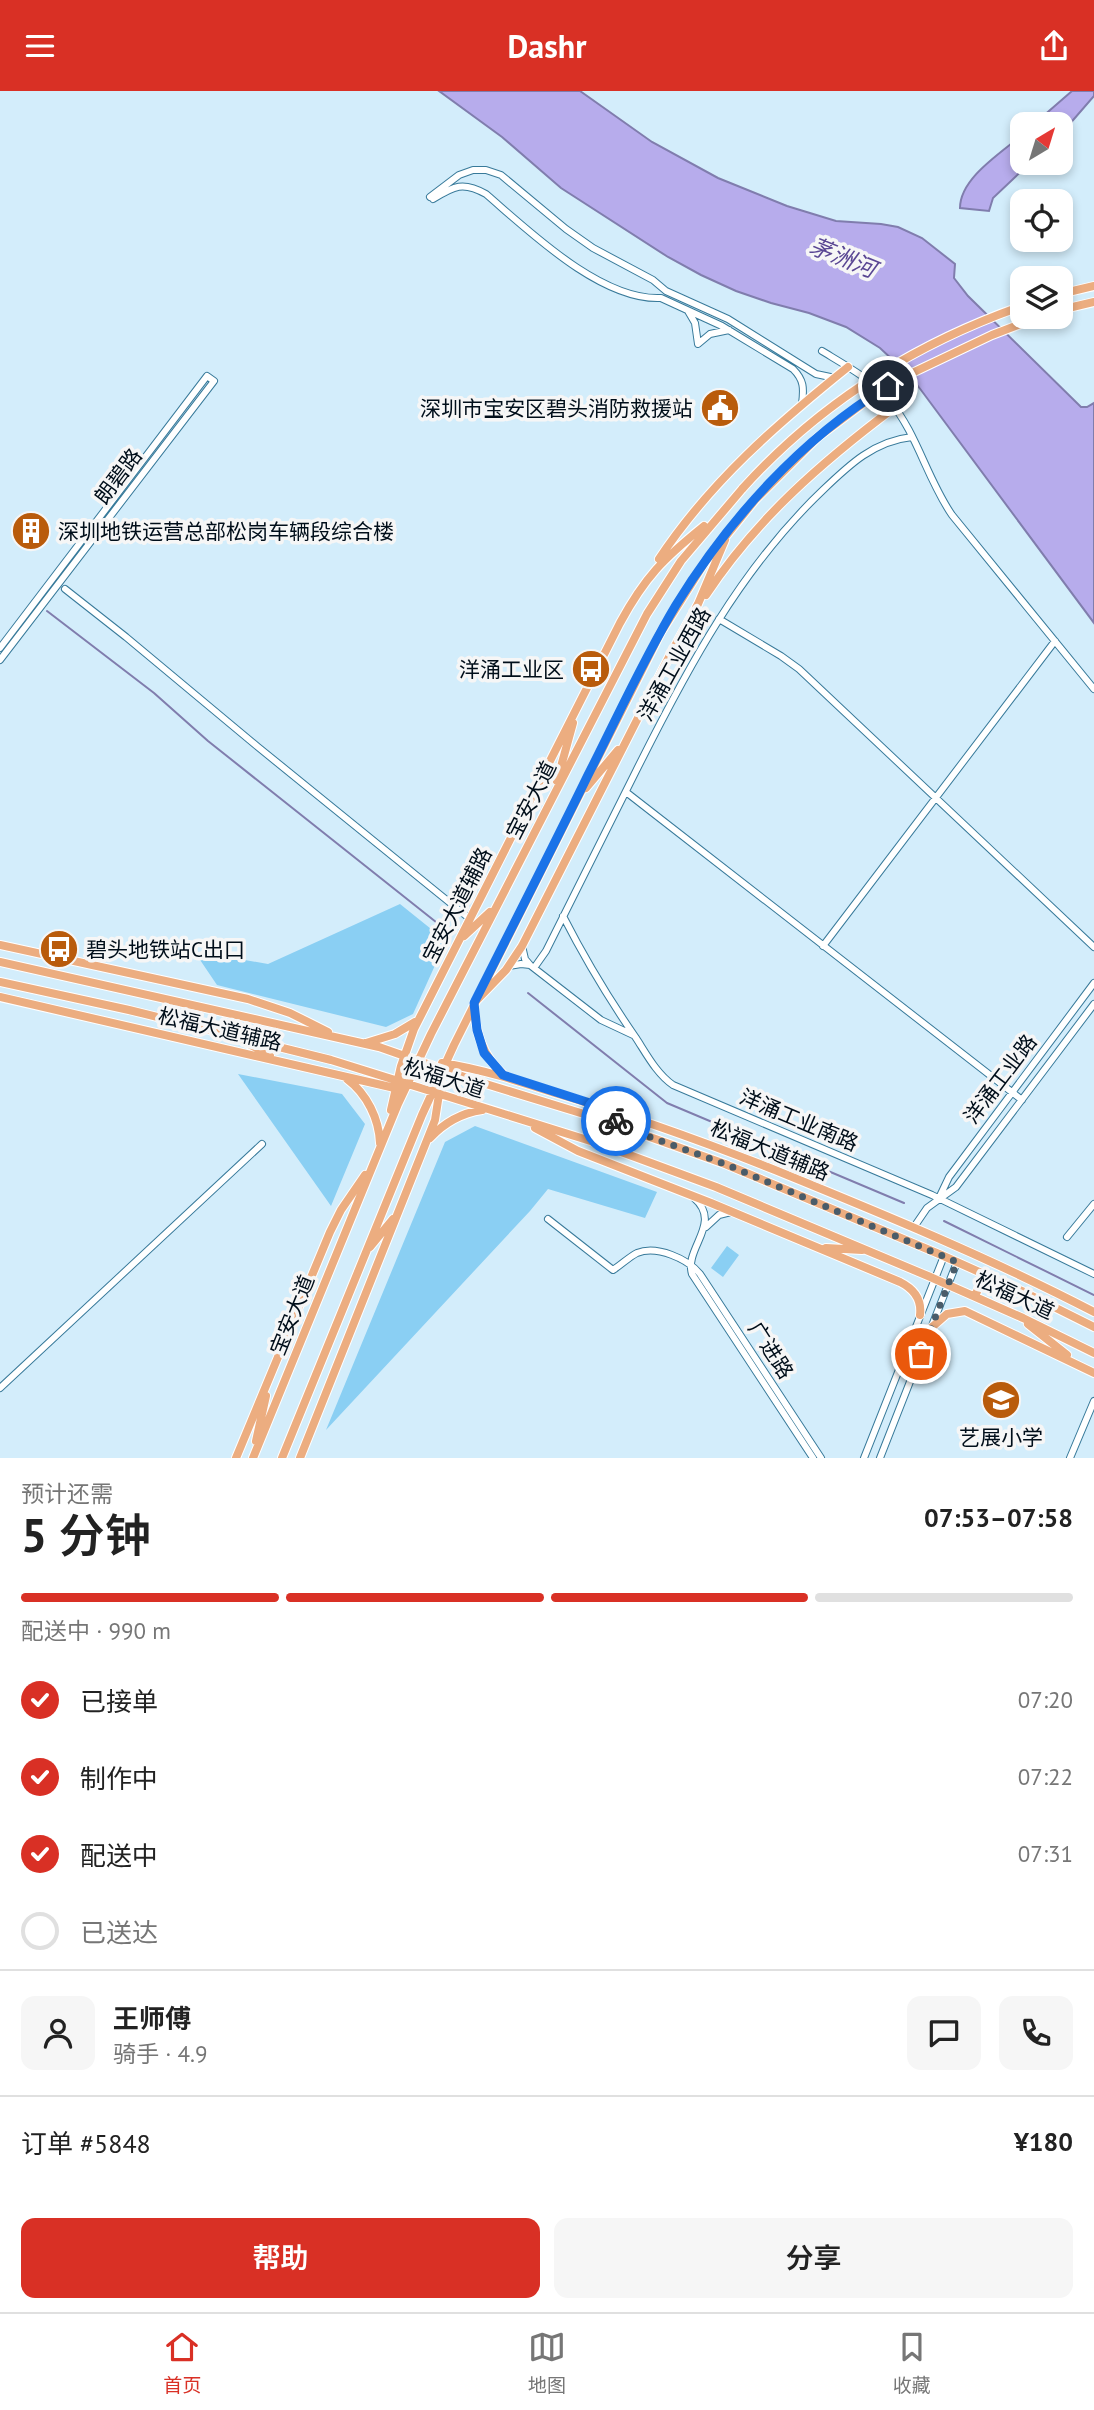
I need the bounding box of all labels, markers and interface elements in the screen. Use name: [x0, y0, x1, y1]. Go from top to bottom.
text: Dashr: [508, 25, 586, 67]
icon: menu: [21, 27, 59, 65]
icon: share: [1035, 27, 1073, 65]
north arrow: [1010, 112, 1073, 175]
map controls: [1010, 112, 1073, 329]
button: locate: [1010, 189, 1073, 252]
water label: 茅洲河: [806, 231, 884, 285]
button: layers: [1010, 266, 1073, 329]
pin: [858, 356, 918, 416]
icon: home: [869, 367, 907, 405]
public building icon: 深圳市宝安区碧头消防救援站: [699, 387, 741, 429]
place label: 深圳市宝安区碧头消防救援站: [420, 395, 693, 422]
street label: 朗碧路: [88, 443, 148, 509]
building icon: 深圳地铁运营总部松岗车辆段综合楼: [10, 510, 52, 552]
place label: 深圳地铁运营总部松岗车辆段综合楼: [58, 518, 394, 545]
street label: 洋涌工业西路: [632, 602, 716, 726]
bus stop icon: 洋涌工业区: [570, 648, 612, 690]
place label: 洋涌工业区: [459, 656, 564, 683]
street label: 宝安大道: [500, 756, 562, 844]
street label: 宝安大道辅路: [416, 843, 498, 967]
bus stop icon: 碧头地铁站C出口: [38, 928, 80, 970]
place label: 碧头地铁站C出口: [86, 936, 245, 963]
street label: 松福大道辅路: [156, 1002, 284, 1056]
street label: 洋涌工业路: [958, 1029, 1042, 1129]
street label: 松福大道: [400, 1052, 488, 1104]
street label: 洋涌工业南路: [736, 1083, 862, 1157]
courier: [581, 1086, 651, 1156]
icon: bike: [597, 1102, 635, 1140]
street label: 松福大道辅路: [707, 1114, 833, 1186]
street label: 松福大道: [971, 1265, 1059, 1325]
street label: 宝安大道: [264, 1271, 320, 1359]
street label: 广进路: [743, 1316, 799, 1384]
pin: [891, 1324, 951, 1384]
icon: bag: [902, 1335, 940, 1373]
school or university icon: 艺展小学: [980, 1379, 1022, 1421]
place label: 艺展小学: [959, 1424, 1043, 1451]
text: 预计还需: [21, 1479, 113, 1508]
text: 07:53–07:58: [924, 1501, 1073, 1534]
text: 5 分钟: [21, 1505, 151, 1565]
text: 配送中 · 990 m: [21, 1616, 171, 1645]
icon: check: [21, 1681, 59, 1719]
text: 已接单: [80, 1685, 158, 1718]
text: 07:20: [1018, 1685, 1073, 1714]
icon: check: [21, 1758, 59, 1796]
text: 制作中: [80, 1762, 158, 1795]
text: 07:22: [1018, 1762, 1073, 1791]
icon: check: [21, 1835, 59, 1873]
text: 配送中: [80, 1839, 158, 1872]
text: 07:31: [1018, 1839, 1073, 1868]
text: 已送达: [80, 1916, 158, 1949]
button: person: [21, 1996, 95, 2070]
button: chat: [907, 1996, 981, 2070]
button: phone: [999, 1996, 1073, 2070]
text: 王师傅: [113, 2002, 191, 2035]
text: 骑手 · 4.9: [113, 2039, 207, 2068]
text: ¥180: [1014, 2125, 1073, 2158]
text: 订单 #5848: [21, 2127, 151, 2160]
button: 帮助: [21, 2218, 540, 2298]
button: 分享: [554, 2218, 1073, 2298]
tab: 首页: [163, 2328, 201, 2397]
tab: 地图: [528, 2328, 566, 2397]
tab: 收藏: [893, 2328, 931, 2397]

